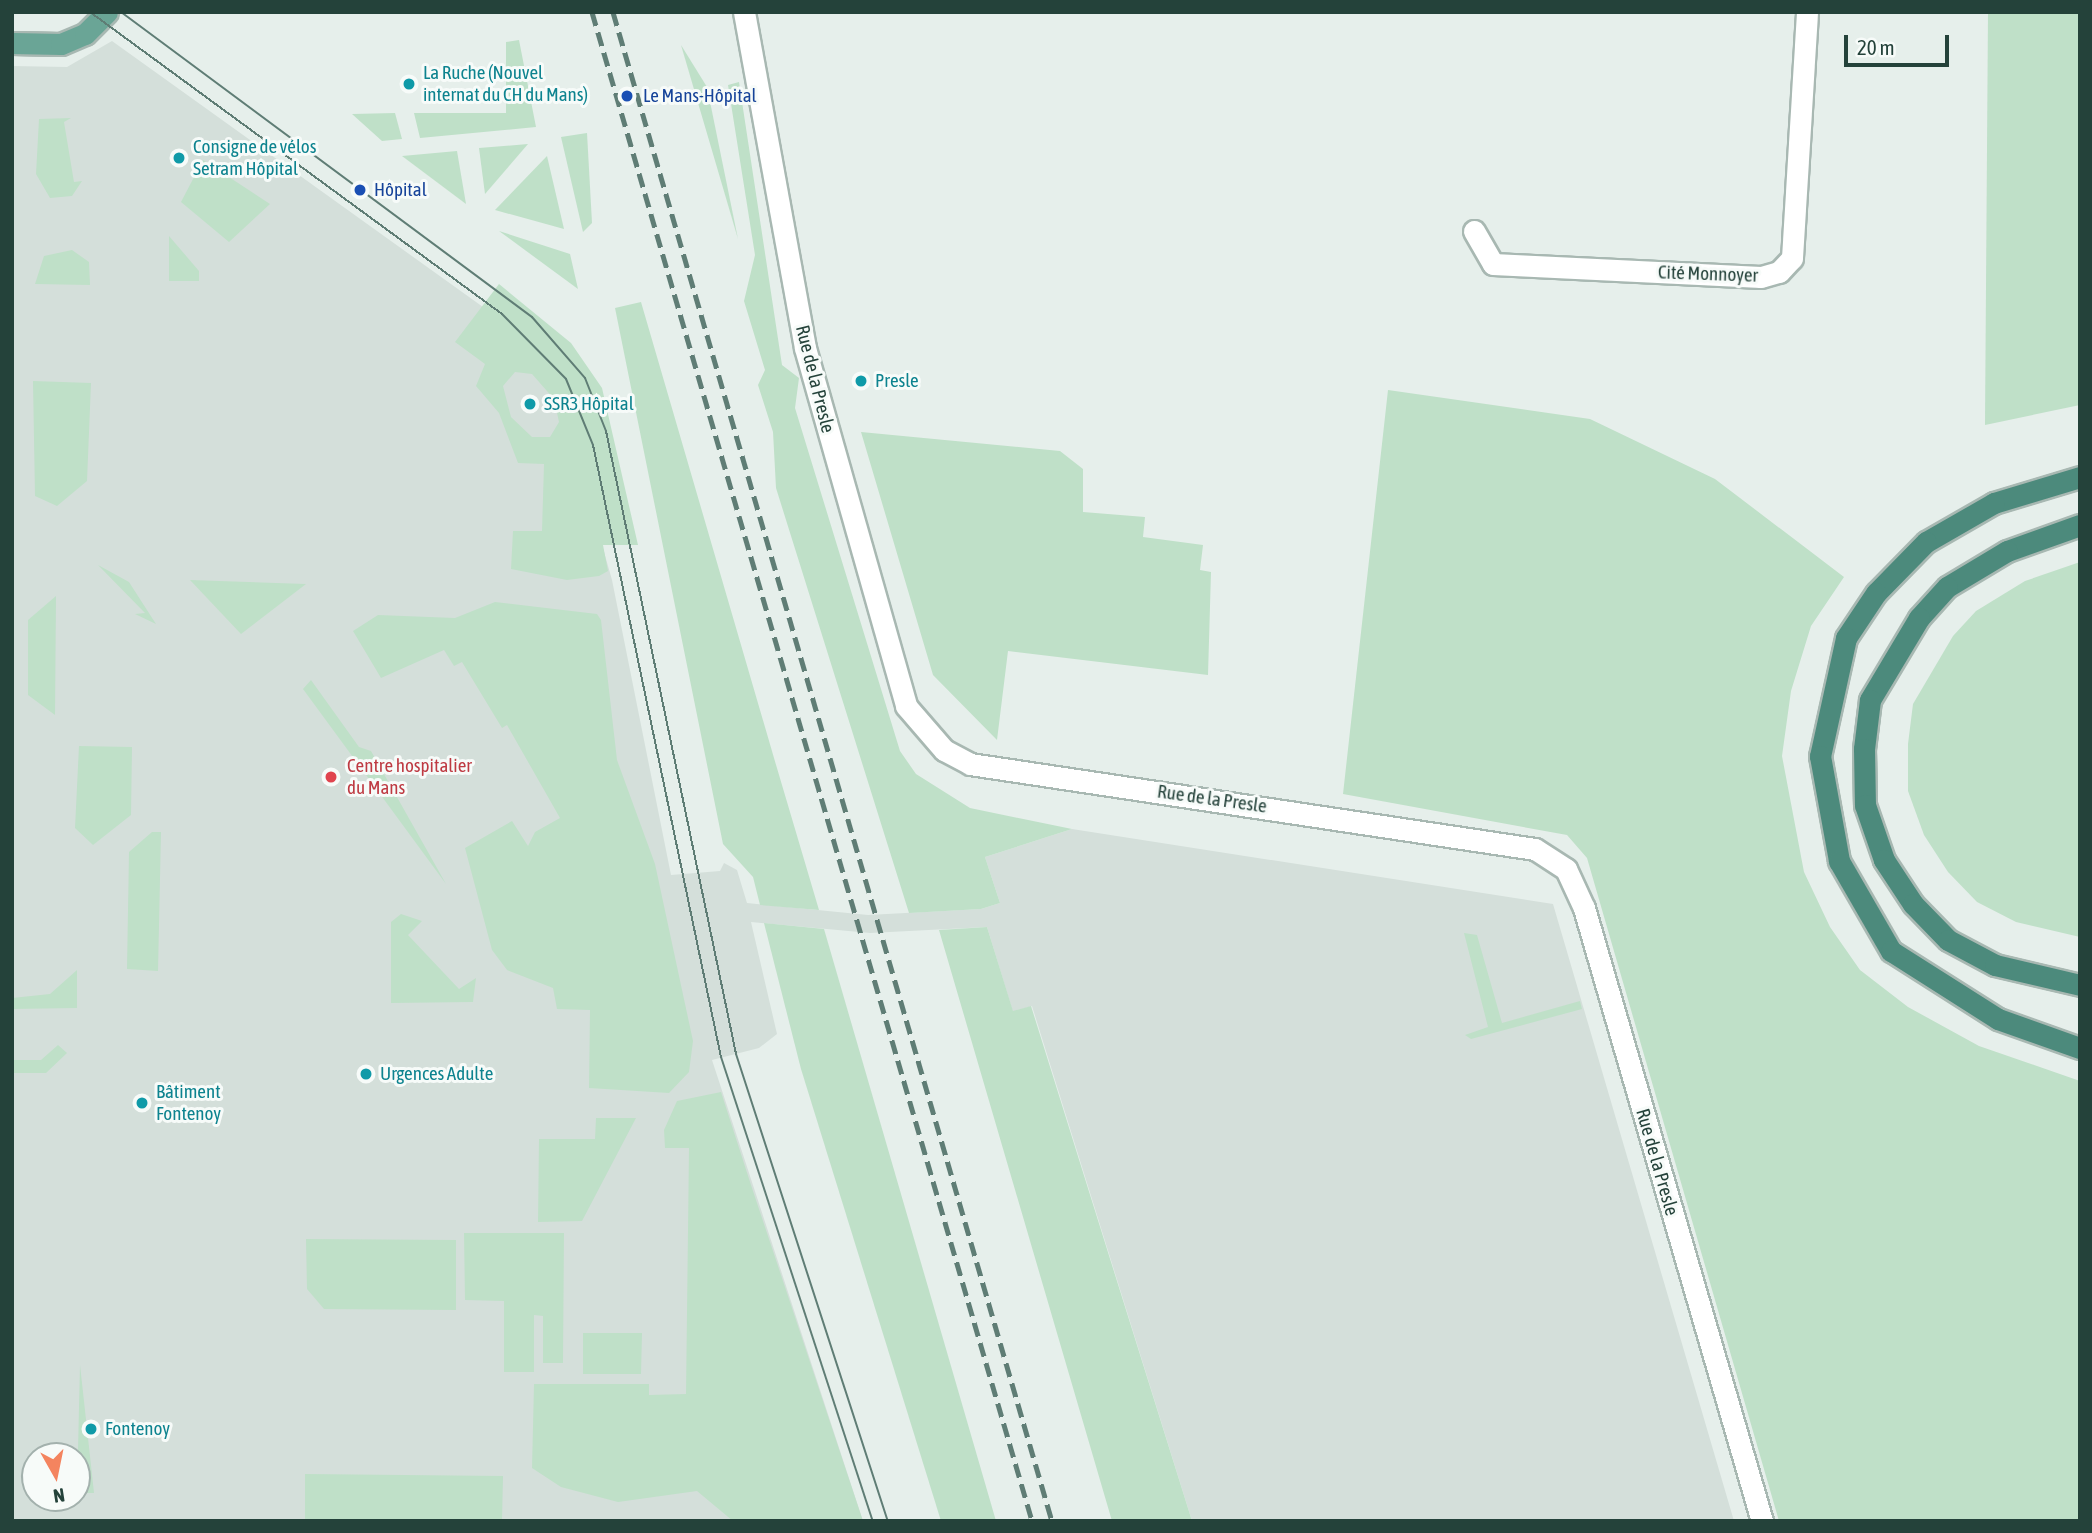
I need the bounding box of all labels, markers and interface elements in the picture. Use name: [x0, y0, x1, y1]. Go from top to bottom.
scale bar: [1847, 21, 1952, 65]
text: 20 m: [1857, 35, 1895, 59]
place label: La Ruche (Nouvel internat du CH du Mans): [423, 62, 588, 106]
marker: La Ruche (Nouvel internat du CH du Mans): [401, 76, 417, 92]
place label: Le Mans-Hôpital: [643, 85, 757, 107]
marker: Le Mans-Hôpital: [617, 86, 637, 106]
place label: Consigne de vélos Setram Hôpital: [193, 136, 316, 180]
marker: Consigne de vélos Setram Hôpital: [171, 150, 187, 166]
place label: Hôpital: [374, 179, 427, 201]
marker: Hôpital: [352, 182, 368, 198]
street label: Cité Monnoyer: [1658, 261, 1758, 287]
street label: Rue de la Presle: [791, 323, 839, 435]
place label: Presle: [875, 370, 919, 392]
marker: Presle: [853, 373, 869, 389]
place label: SSR3 Hôpital: [544, 393, 634, 415]
marker: SSR3 Hôpital: [522, 396, 538, 412]
place label: Centre hospitalier du Mans: [347, 755, 472, 799]
marker: Centre hospitalier du Mans: [321, 767, 341, 787]
street label: Rue de la Presle: [1156, 780, 1268, 818]
place label: Urgences Adulte: [380, 1063, 493, 1085]
marker: Urgences Adulte: [358, 1066, 374, 1082]
place label: Bâtiment Fontenoy: [156, 1081, 221, 1125]
marker: Bâtiment Fontenoy: [134, 1095, 150, 1111]
street label: Rue de la Presle: [1631, 1106, 1683, 1218]
place label: Fontenoy: [105, 1418, 170, 1440]
marker: Fontenoy: [83, 1421, 99, 1437]
north arrow: [21, 1442, 91, 1512]
text: N: [52, 1484, 66, 1508]

